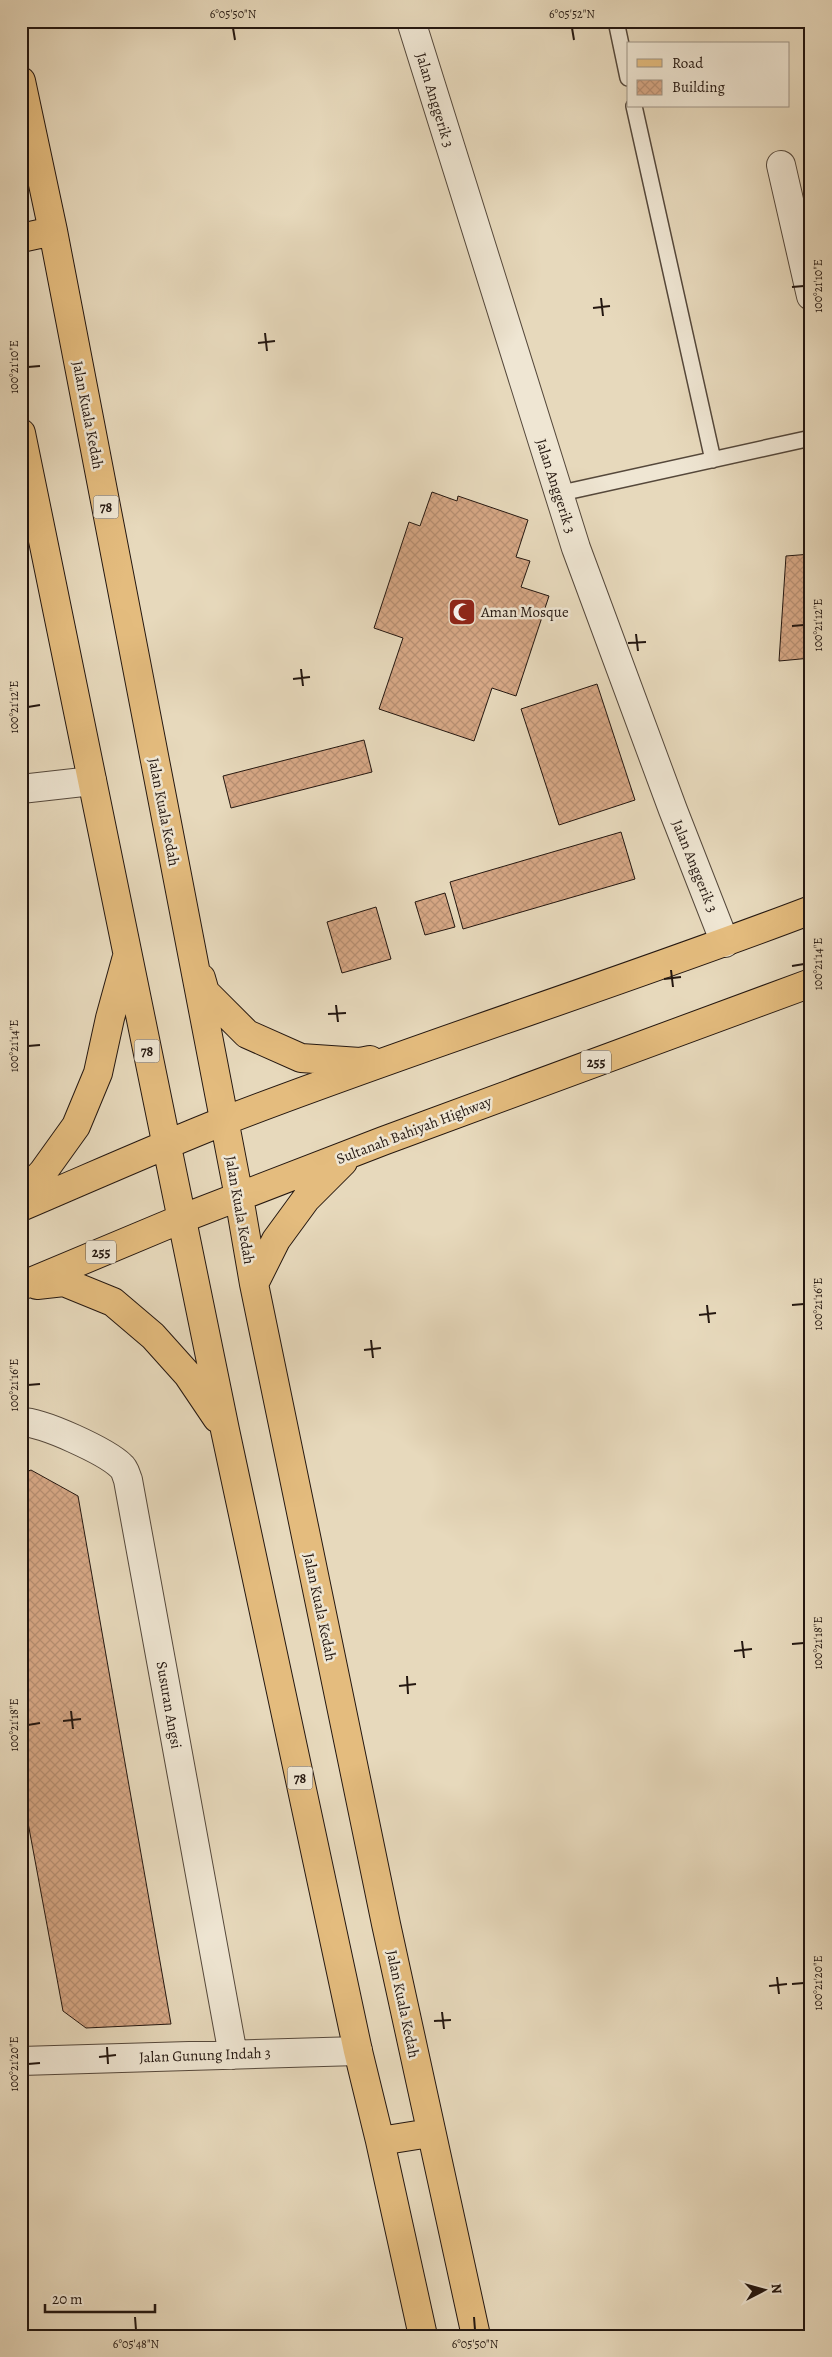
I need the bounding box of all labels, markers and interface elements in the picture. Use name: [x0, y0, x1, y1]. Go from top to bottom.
text: 6°05'50"N: [210, 6, 257, 22]
text: 6°05'52"N: [549, 6, 595, 22]
legend: [627, 42, 790, 108]
street label: Jalan Anggerik 3: [411, 50, 459, 150]
text: Road: [672, 53, 704, 73]
text: Building: [672, 77, 725, 97]
text: 100°21'10"E: [810, 259, 826, 313]
text: 100°21'10"E: [6, 340, 22, 394]
street label: Jalan Kuala Kedah: [68, 359, 108, 471]
street label: Jalan Anggerik 3: [531, 436, 581, 536]
road number: 78: [94, 496, 118, 518]
mosque icon: Aman Mosque: [447, 597, 477, 627]
text: 100°21'12"E: [810, 599, 826, 651]
place label: Aman Mosque: [480, 602, 569, 622]
text: 100°21'12"E: [6, 681, 22, 733]
street label: Jalan Kuala Kedah: [144, 756, 184, 868]
street label: Jalan Anggerik 3: [667, 817, 723, 915]
text: 100°21'14"E: [810, 938, 826, 990]
text: 100°21'14"E: [6, 1020, 22, 1072]
road number: 78: [134, 1040, 160, 1062]
road number: 255: [581, 1050, 611, 1074]
street label: Sultanah Bahiyah Highway: [333, 1091, 495, 1169]
street label: Jalan Kuala Kedah: [221, 1154, 259, 1266]
road number: 255: [86, 1240, 116, 1264]
text: 100°21'16"E: [810, 1278, 826, 1330]
text: 100°21'16"E: [6, 1359, 22, 1411]
street label: Jalan Kuala Kedah: [299, 1551, 341, 1663]
text: 100°21'18"E: [810, 1616, 826, 1670]
street label: Susuran Angsi: [151, 1660, 187, 1750]
text: 100°21'18"E: [6, 1698, 22, 1752]
road number: 78: [288, 1766, 312, 1790]
street label: Jalan Kuala Kedah: [382, 1948, 424, 2060]
text: 100°21'20"E: [810, 1955, 826, 2011]
text: 100°21'20"E: [6, 2036, 22, 2092]
street label: Jalan Gunung Indah 3: [139, 2043, 271, 2067]
north arrow: [740, 2264, 790, 2314]
scale bar: [45, 2282, 155, 2314]
text: N: [766, 2283, 786, 2295]
text: 20 m: [52, 2289, 83, 2309]
text: 6°05'48"N: [113, 2336, 160, 2352]
text: 6°05'50"N: [452, 2336, 499, 2352]

